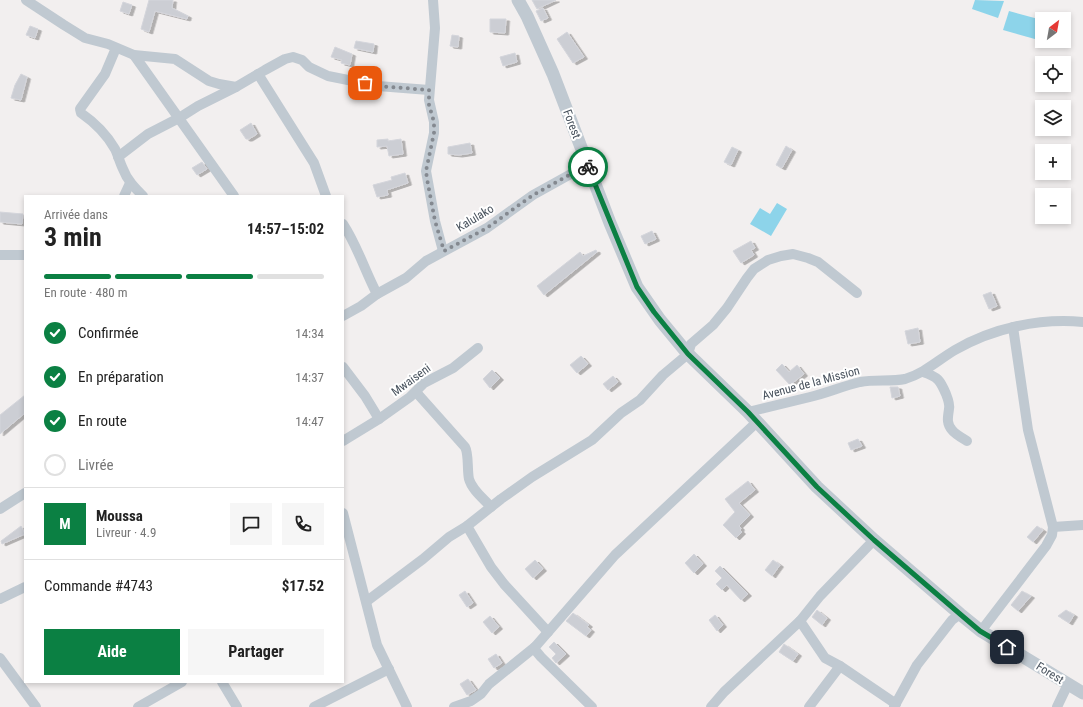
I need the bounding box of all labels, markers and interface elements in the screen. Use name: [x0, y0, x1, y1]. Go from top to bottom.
north arrow: [1035, 12, 1071, 48]
map controls: [1035, 12, 1071, 224]
button: locate: [1035, 56, 1071, 92]
pin: [348, 66, 382, 100]
icon: bag: [354, 72, 376, 94]
button: layers: [1035, 100, 1071, 136]
street label: Forest: [560, 108, 584, 141]
button: +: [1035, 144, 1071, 180]
courier: [568, 147, 608, 187]
icon: bike: [577, 156, 599, 178]
button: −: [1035, 188, 1071, 224]
street label: Kalulako: [454, 201, 496, 235]
text: Arrivée dans: [44, 207, 108, 222]
text: 14:57–15:02: [247, 220, 324, 238]
text: 3 min: [44, 222, 102, 252]
text: En route · 480 m: [44, 285, 127, 300]
icon: check: [44, 322, 66, 344]
text: Confirmée: [78, 324, 139, 342]
text: 14:34: [295, 326, 324, 341]
street label: Mwaiseni: [389, 361, 433, 399]
street label: Avenue de la Mission: [761, 363, 861, 403]
icon: check: [44, 366, 66, 388]
text: En préparation: [78, 368, 164, 386]
text: 14:37: [295, 370, 324, 385]
icon: check: [44, 410, 66, 432]
text: En route: [78, 412, 127, 430]
text: 14:47: [295, 414, 324, 429]
text: Livrée: [78, 456, 114, 474]
button: chat: [230, 503, 272, 545]
button: phone: [282, 503, 324, 545]
text: Moussa: [96, 507, 143, 525]
text: M: [59, 515, 71, 533]
text: Livreur · 4.9: [96, 525, 156, 540]
text: Commande #4743: [44, 577, 153, 595]
text: $17.52: [282, 577, 324, 595]
button: Aide: [44, 629, 180, 675]
button: Partager: [188, 629, 324, 675]
pin: [990, 630, 1024, 664]
icon: home: [996, 636, 1018, 658]
street label: Forest: [1034, 659, 1067, 687]

